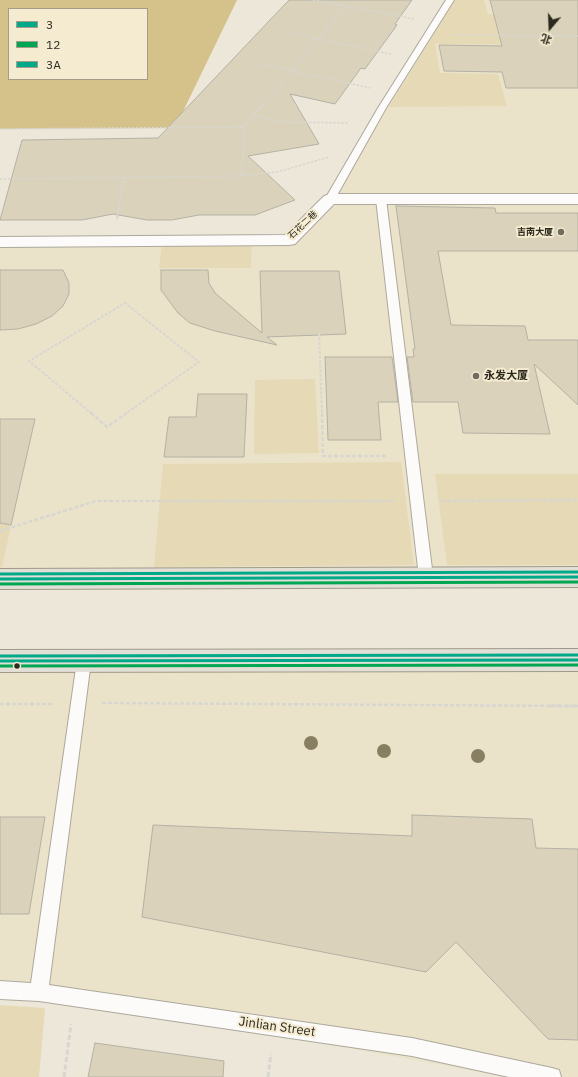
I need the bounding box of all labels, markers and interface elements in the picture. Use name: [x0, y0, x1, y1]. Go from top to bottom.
legend: [8, 8, 148, 80]
north arrow: [530, 8, 570, 48]
text: 3: [46, 17, 53, 32]
text: 北: [539, 31, 554, 48]
text: 12: [46, 37, 60, 52]
text: 3A: [46, 57, 61, 72]
street label: 石花二巷: [286, 209, 320, 241]
place label: 吉南大厦: [517, 227, 553, 237]
marker: 吉南大厦: [556, 227, 566, 237]
place label: 永发大厦: [484, 369, 528, 383]
marker: 永发大厦: [471, 371, 481, 381]
unlabelled marker: [12, 661, 22, 671]
street label: Jinlian Street: [238, 1014, 316, 1040]

